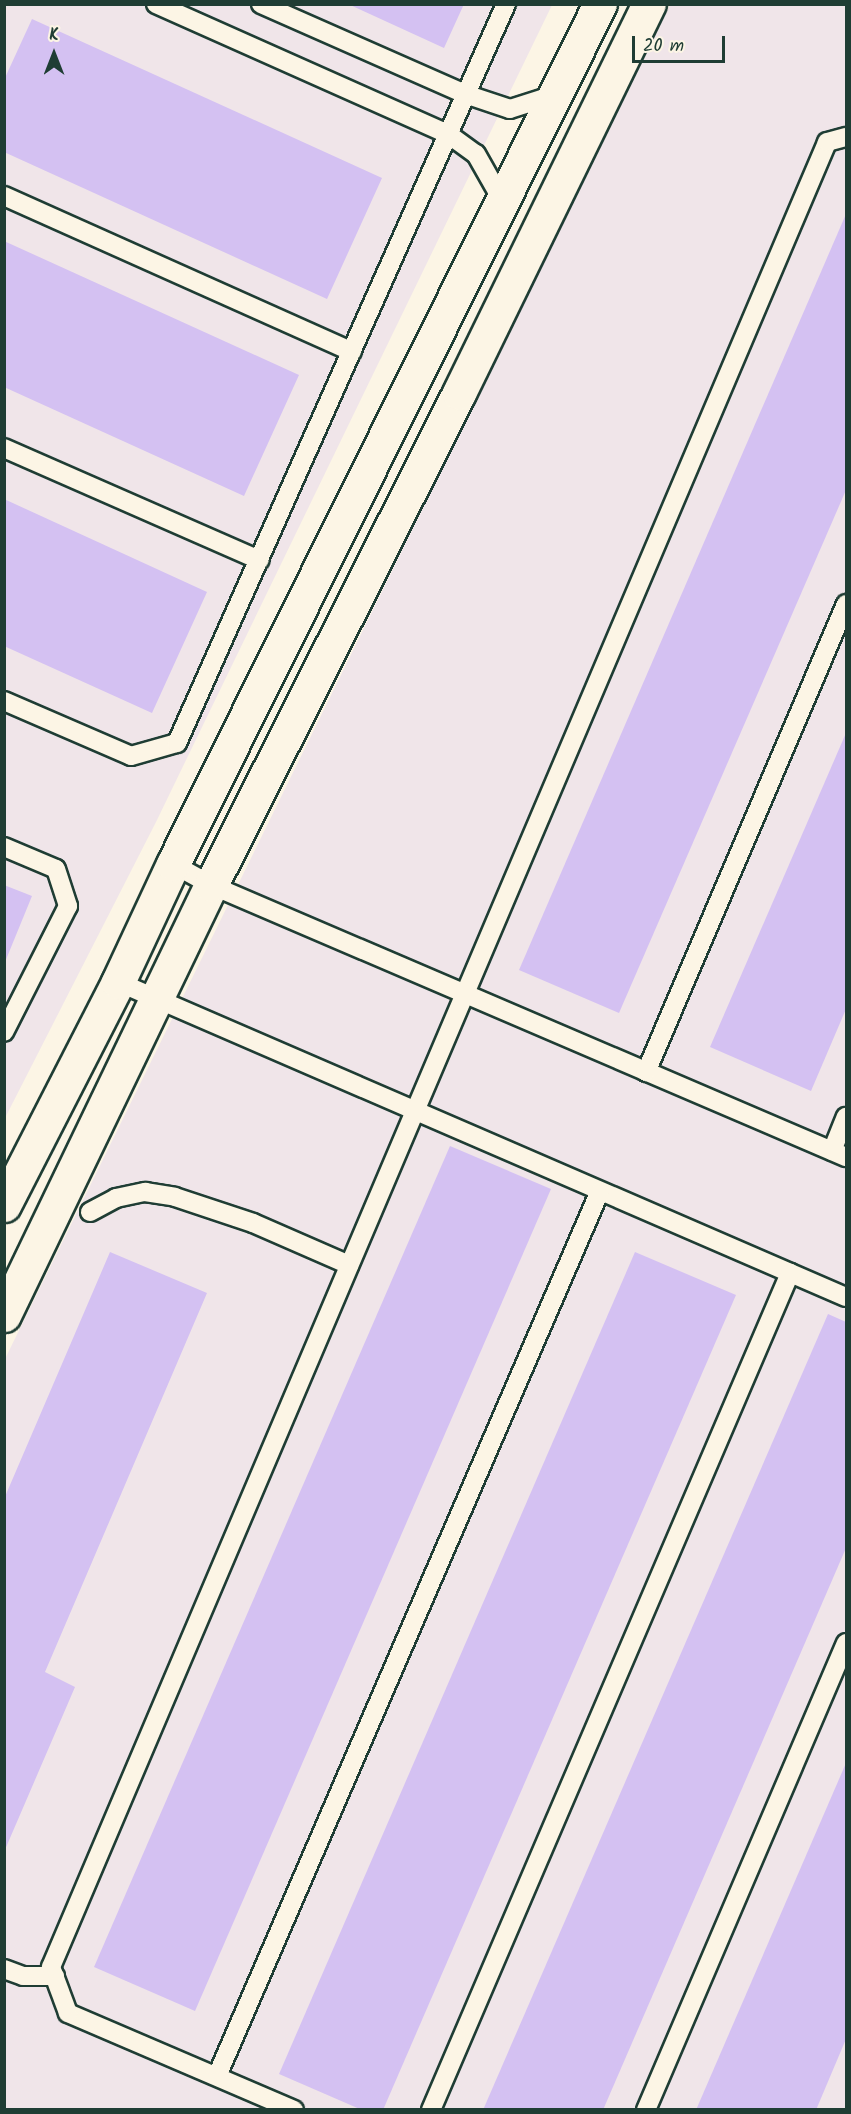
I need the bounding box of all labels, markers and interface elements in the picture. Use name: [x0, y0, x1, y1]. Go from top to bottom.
text: K: [49, 23, 59, 48]
north arrow: [24, 24, 84, 84]
scale bar: [635, 24, 728, 62]
text: 20 m: [643, 32, 684, 61]

